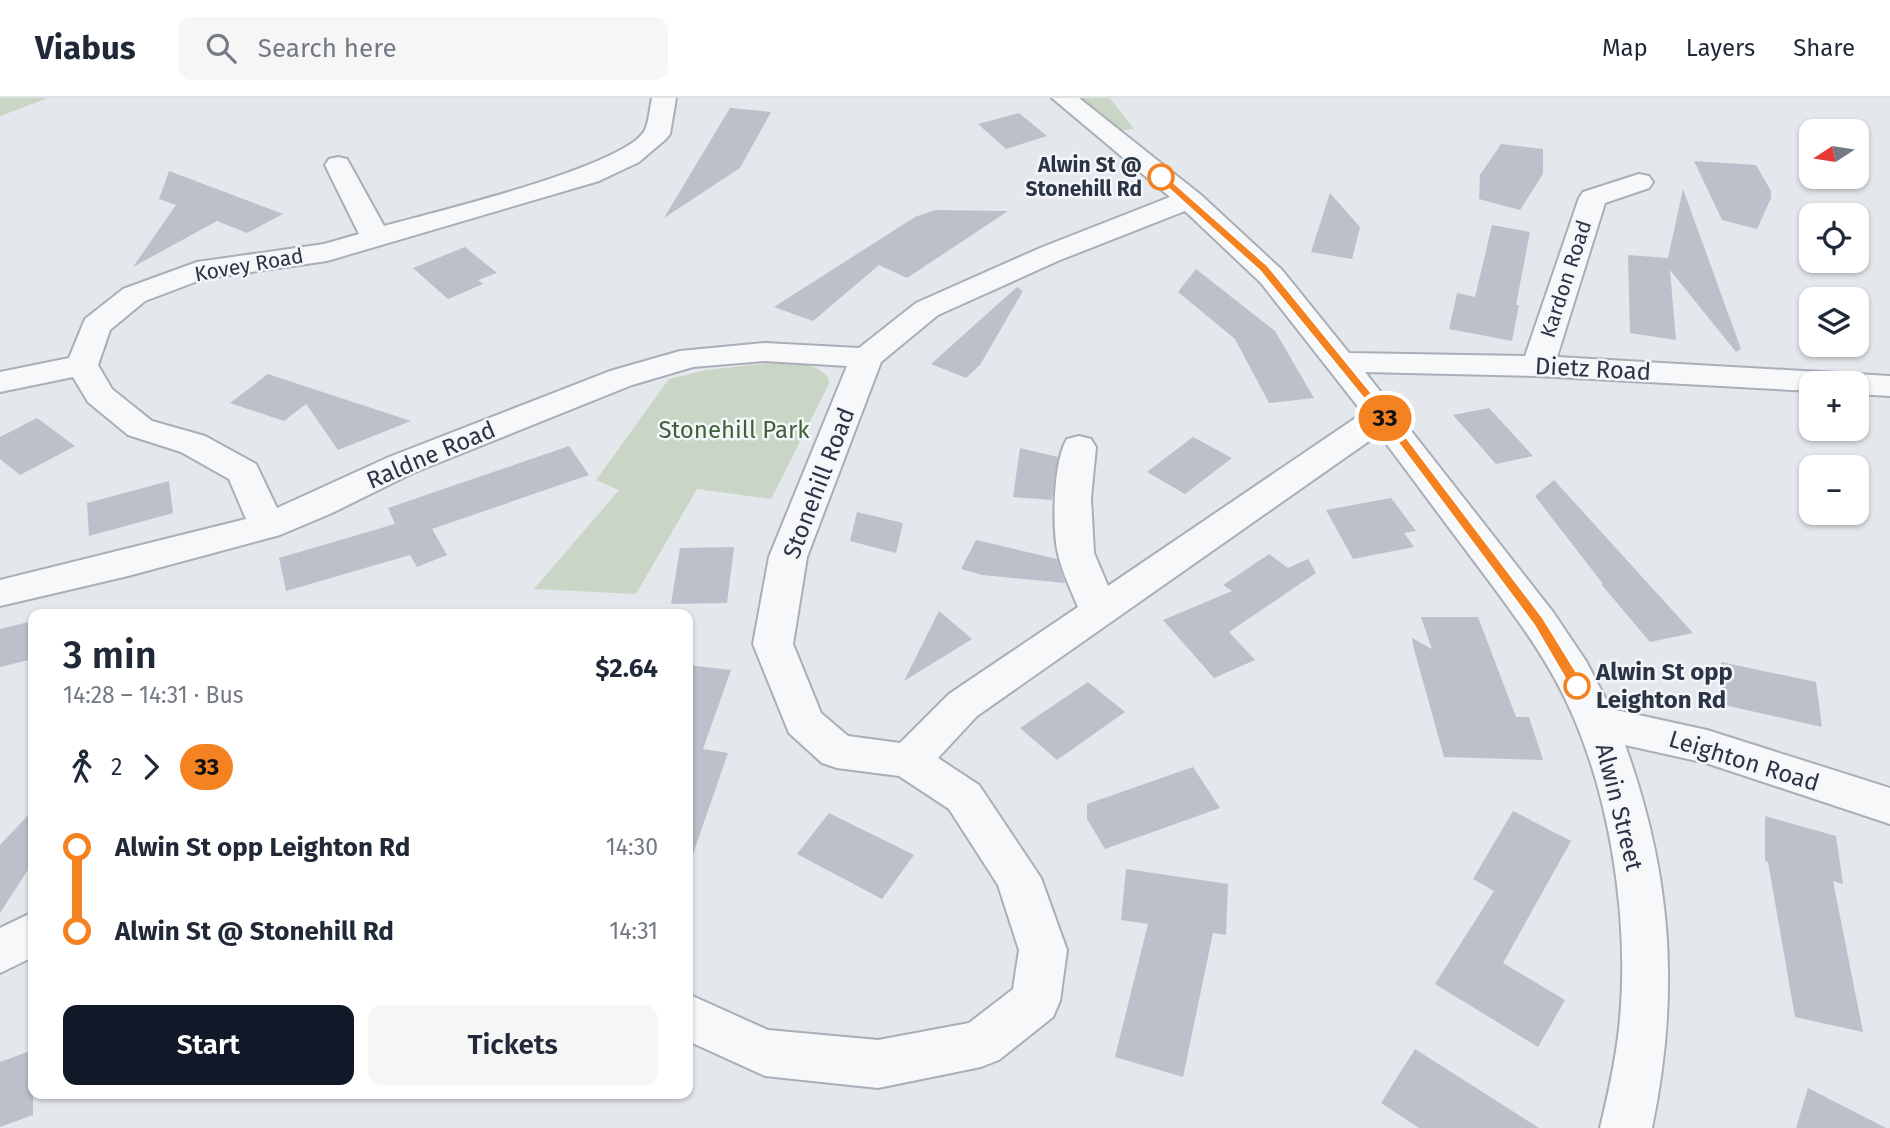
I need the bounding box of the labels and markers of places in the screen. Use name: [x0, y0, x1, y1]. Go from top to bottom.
place label: Alwin St @ Stonehill Rd: [1026, 152, 1142, 202]
marker: Alwin St @ Stonehill Rd: [1148, 164, 1174, 190]
place label: Alwin St opp Leighton Rd: [1595, 658, 1733, 714]
marker: Alwin St opp Leighton Rd: [1564, 673, 1590, 699]

